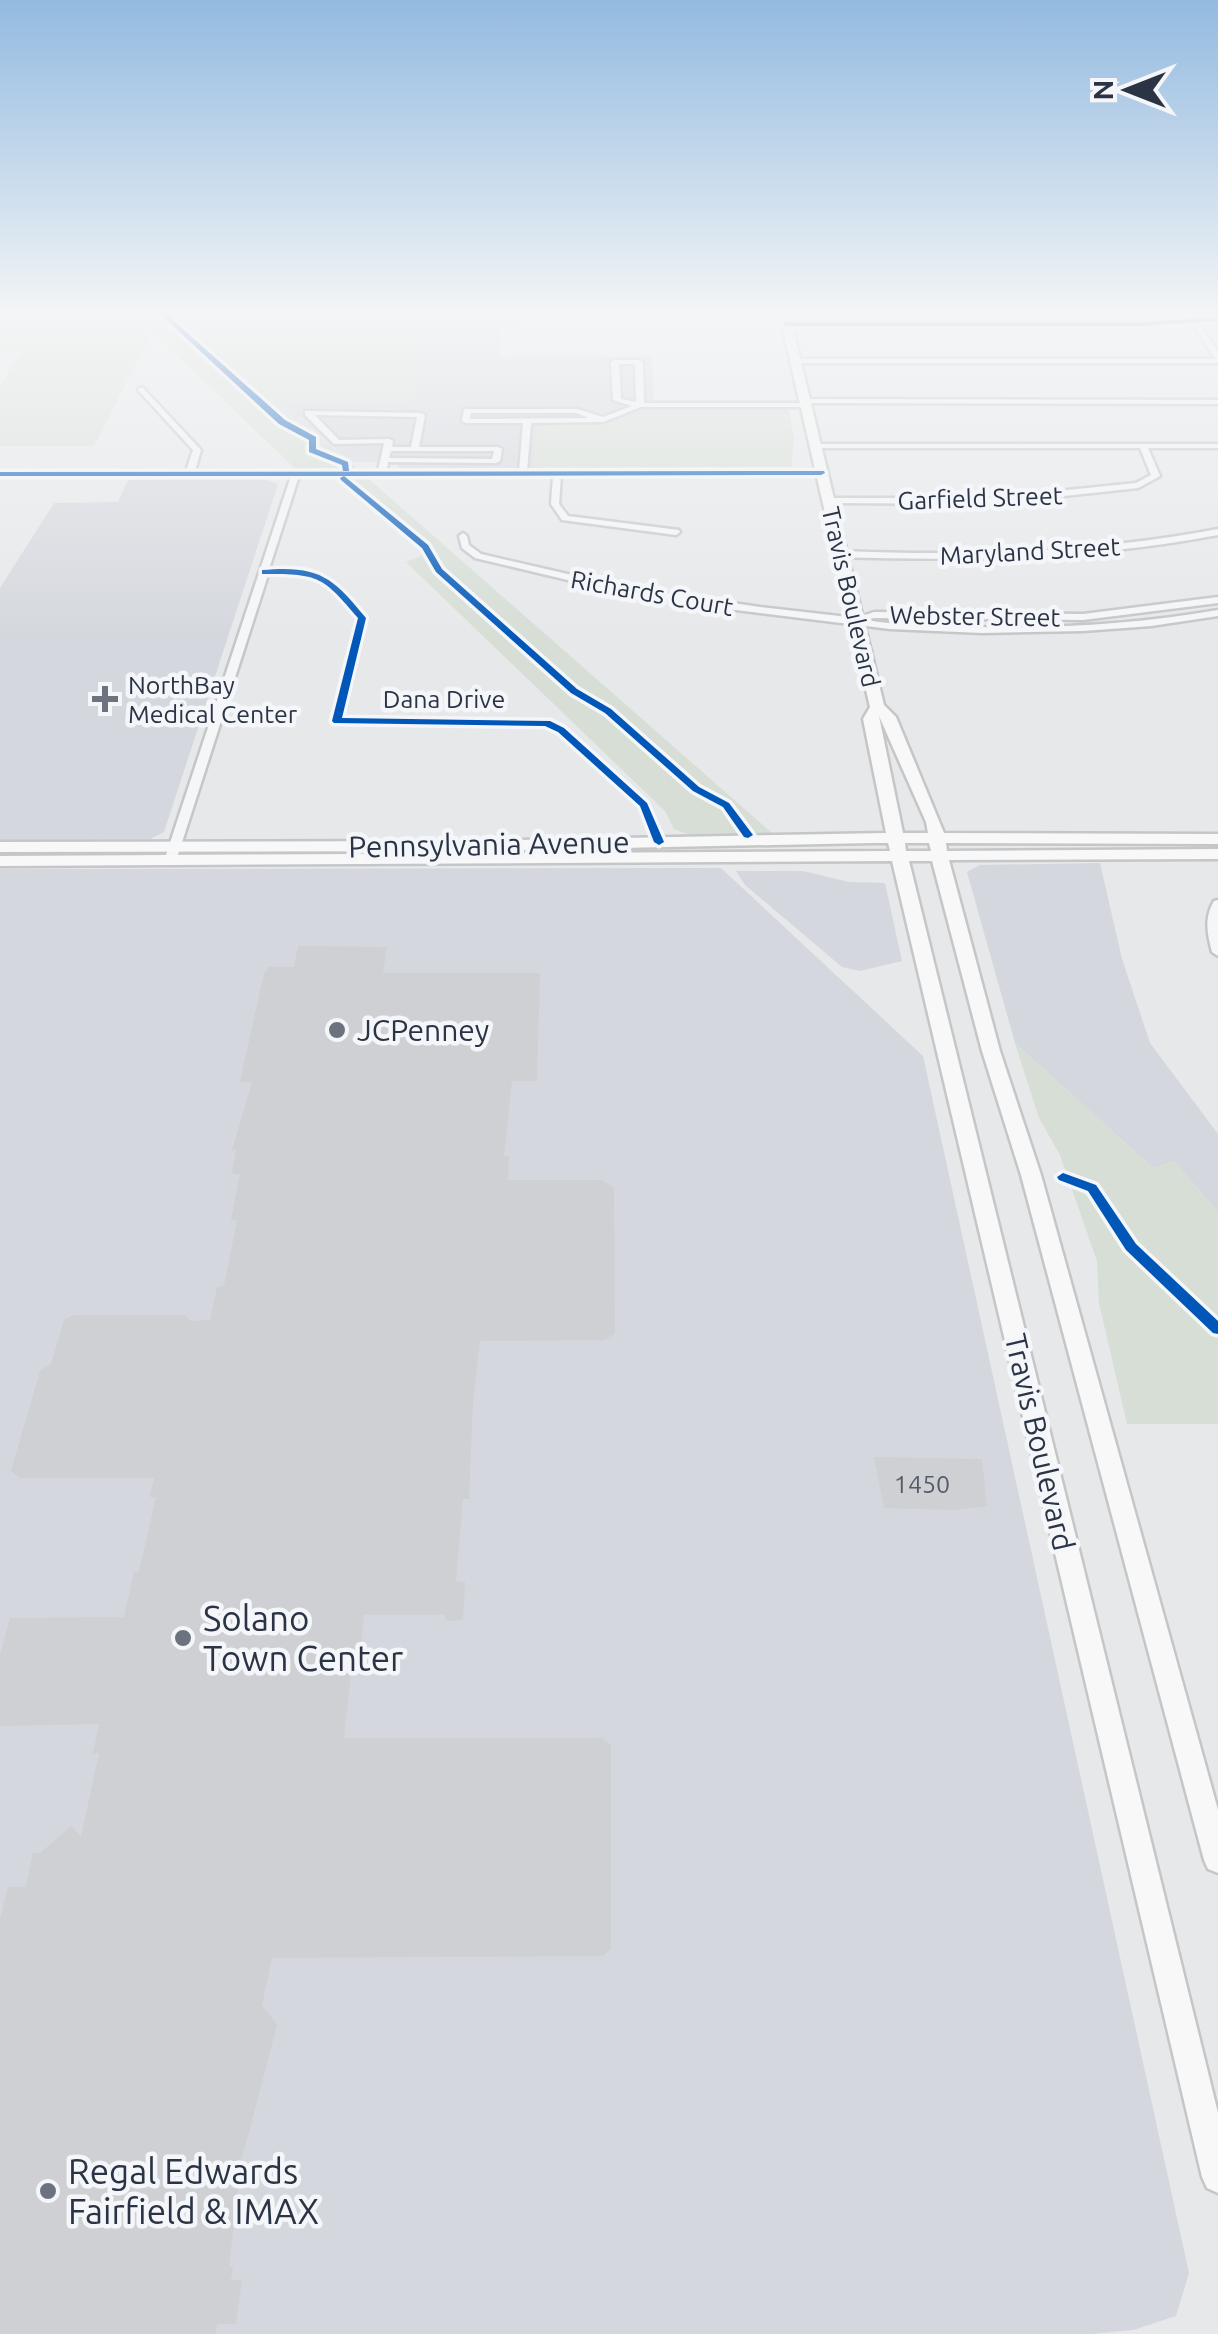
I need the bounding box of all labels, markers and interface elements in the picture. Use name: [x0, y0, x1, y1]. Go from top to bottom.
north arrow: [1078, 40, 1178, 140]
text: N: [1087, 80, 1118, 100]
street label: Garfield Street: [897, 481, 1063, 515]
street label: Travis Boulevard: [817, 504, 885, 690]
street label: Maryland Street: [939, 532, 1121, 570]
street label: Richards Court: [569, 565, 736, 621]
street label: Webster Street: [889, 601, 1061, 631]
place label: NorthBay Medical Center: [128, 671, 298, 728]
street label: Dana Drive: [383, 685, 505, 713]
marker: NorthBay Medical Center: [92, 686, 118, 712]
street label: Pennsylvania Avenue: [348, 825, 630, 863]
place label: JCPenney: [357, 1013, 489, 1047]
marker: JCPenney: [326, 1019, 348, 1041]
street label: Travis Boulevard: [999, 1330, 1081, 1554]
house number: 1450: [894, 1470, 950, 1498]
place label: Solano Town Center: [203, 1598, 403, 1678]
marker: Solano Town Center: [172, 1627, 194, 1649]
place label: Regal Edwards Fairfield & IMAX: [68, 2151, 319, 2231]
marker: Regal Edwards Fairfield & IMAX: [37, 2180, 59, 2202]

